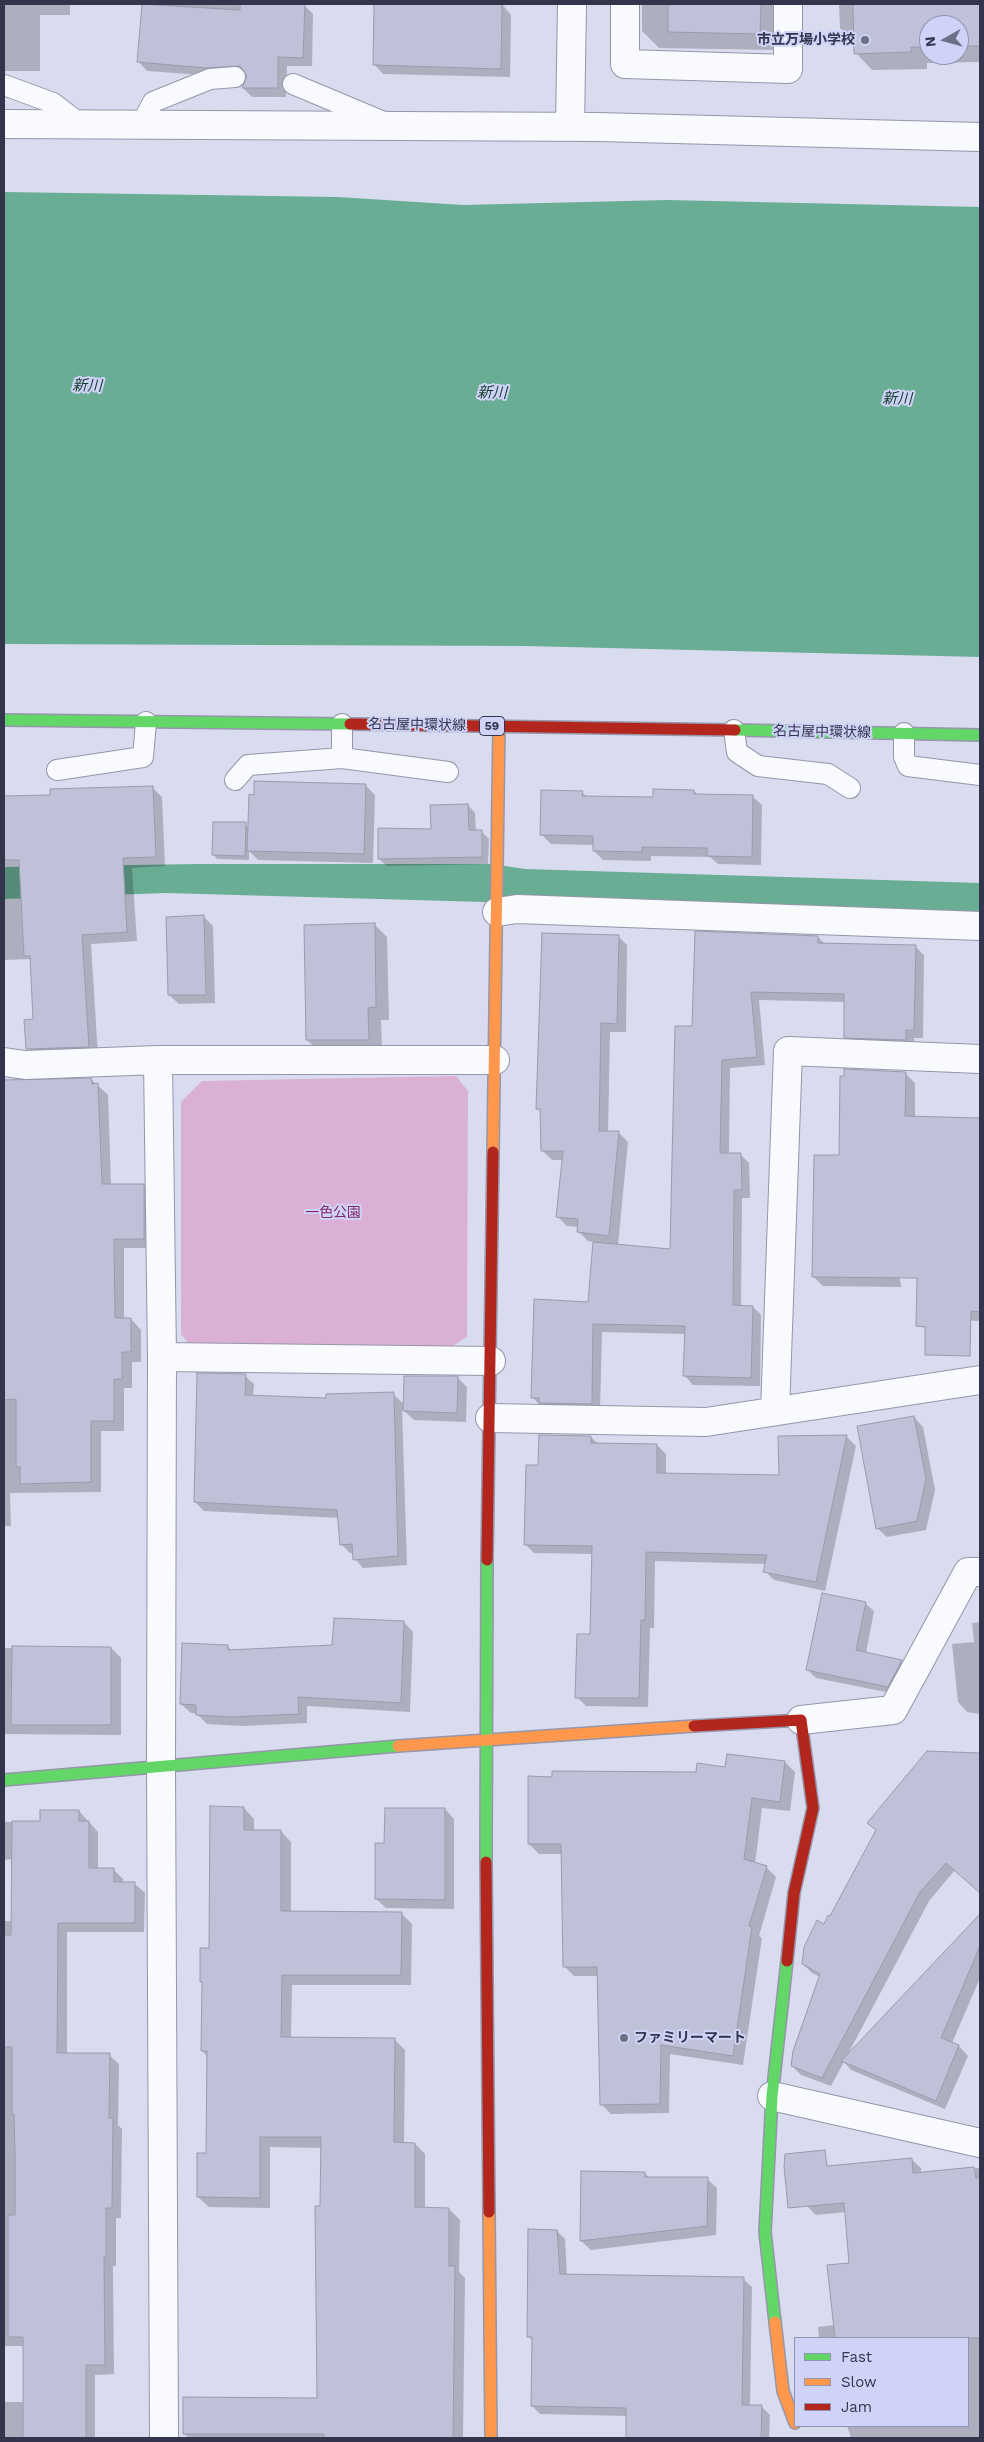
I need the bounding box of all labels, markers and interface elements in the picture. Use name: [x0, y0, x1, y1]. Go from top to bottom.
north arrow: [919, 15, 969, 65]
place label: 市立万場小学校: [757, 32, 855, 48]
marker: 市立万場小学校: [859, 34, 871, 46]
text: N: [922, 36, 939, 48]
water label: 新川: [72, 377, 102, 395]
water label: 新川: [477, 384, 507, 402]
water label: 新川: [882, 390, 912, 408]
street label: 名古屋中環状線: [368, 716, 466, 734]
road number: 59: [480, 716, 504, 736]
street label: 名古屋中環状線: [773, 723, 871, 741]
park label: 一色公園: [305, 1205, 361, 1221]
place label: ファミリーマート: [634, 2030, 746, 2046]
marker: ファミリーマート: [618, 2032, 630, 2044]
legend: [794, 2337, 969, 2427]
text: Fast: [841, 2348, 872, 2366]
text: Slow: [841, 2373, 877, 2391]
text: Jam: [841, 2398, 872, 2416]

